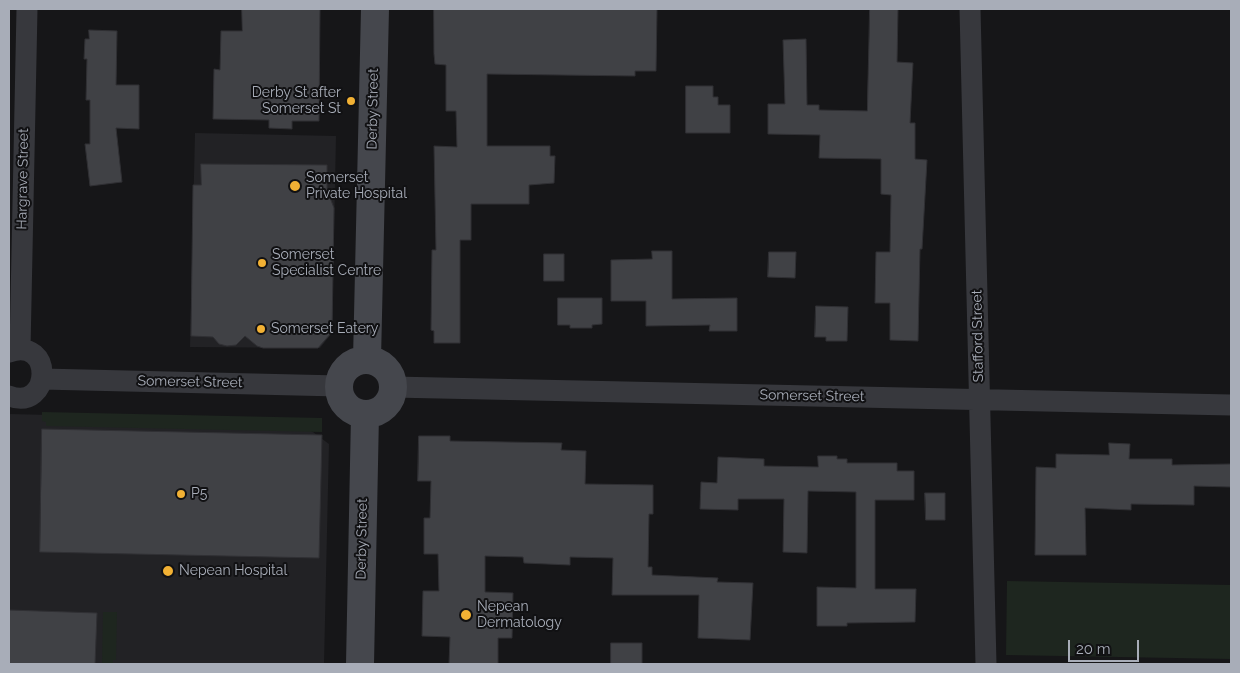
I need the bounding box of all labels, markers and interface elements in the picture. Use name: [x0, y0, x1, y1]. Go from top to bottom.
street label: Derby Street: [364, 68, 382, 150]
place label: Derby St after Somerset St: [252, 85, 341, 118]
marker: Derby St after Somerset St: [345, 95, 357, 107]
street label: Hargrave Street: [14, 128, 32, 230]
place label: Somerset Private Hospital: [306, 170, 407, 202]
marker: Somerset Private Hospital: [288, 179, 302, 193]
place label: Somerset Specialist Centre: [272, 247, 381, 280]
marker: Somerset Specialist Centre: [256, 257, 268, 269]
street label: Stafford Street: [969, 290, 987, 382]
place label: Somerset Eatery: [271, 321, 378, 337]
marker: Somerset Eatery: [255, 323, 267, 335]
street label: Somerset Street: [137, 373, 243, 391]
street label: Somerset Street: [759, 387, 865, 405]
place label: P5: [191, 486, 207, 502]
marker: P5: [175, 488, 187, 500]
street label: Derby Street: [353, 498, 371, 580]
place label: Nepean Hospital: [179, 563, 287, 579]
marker: Nepean Hospital: [161, 564, 175, 578]
place label: Nepean Dermatology: [477, 599, 562, 632]
marker: Nepean Dermatology: [459, 608, 473, 622]
scale bar: [1070, 630, 1141, 662]
text: 20 m: [1076, 640, 1111, 658]

